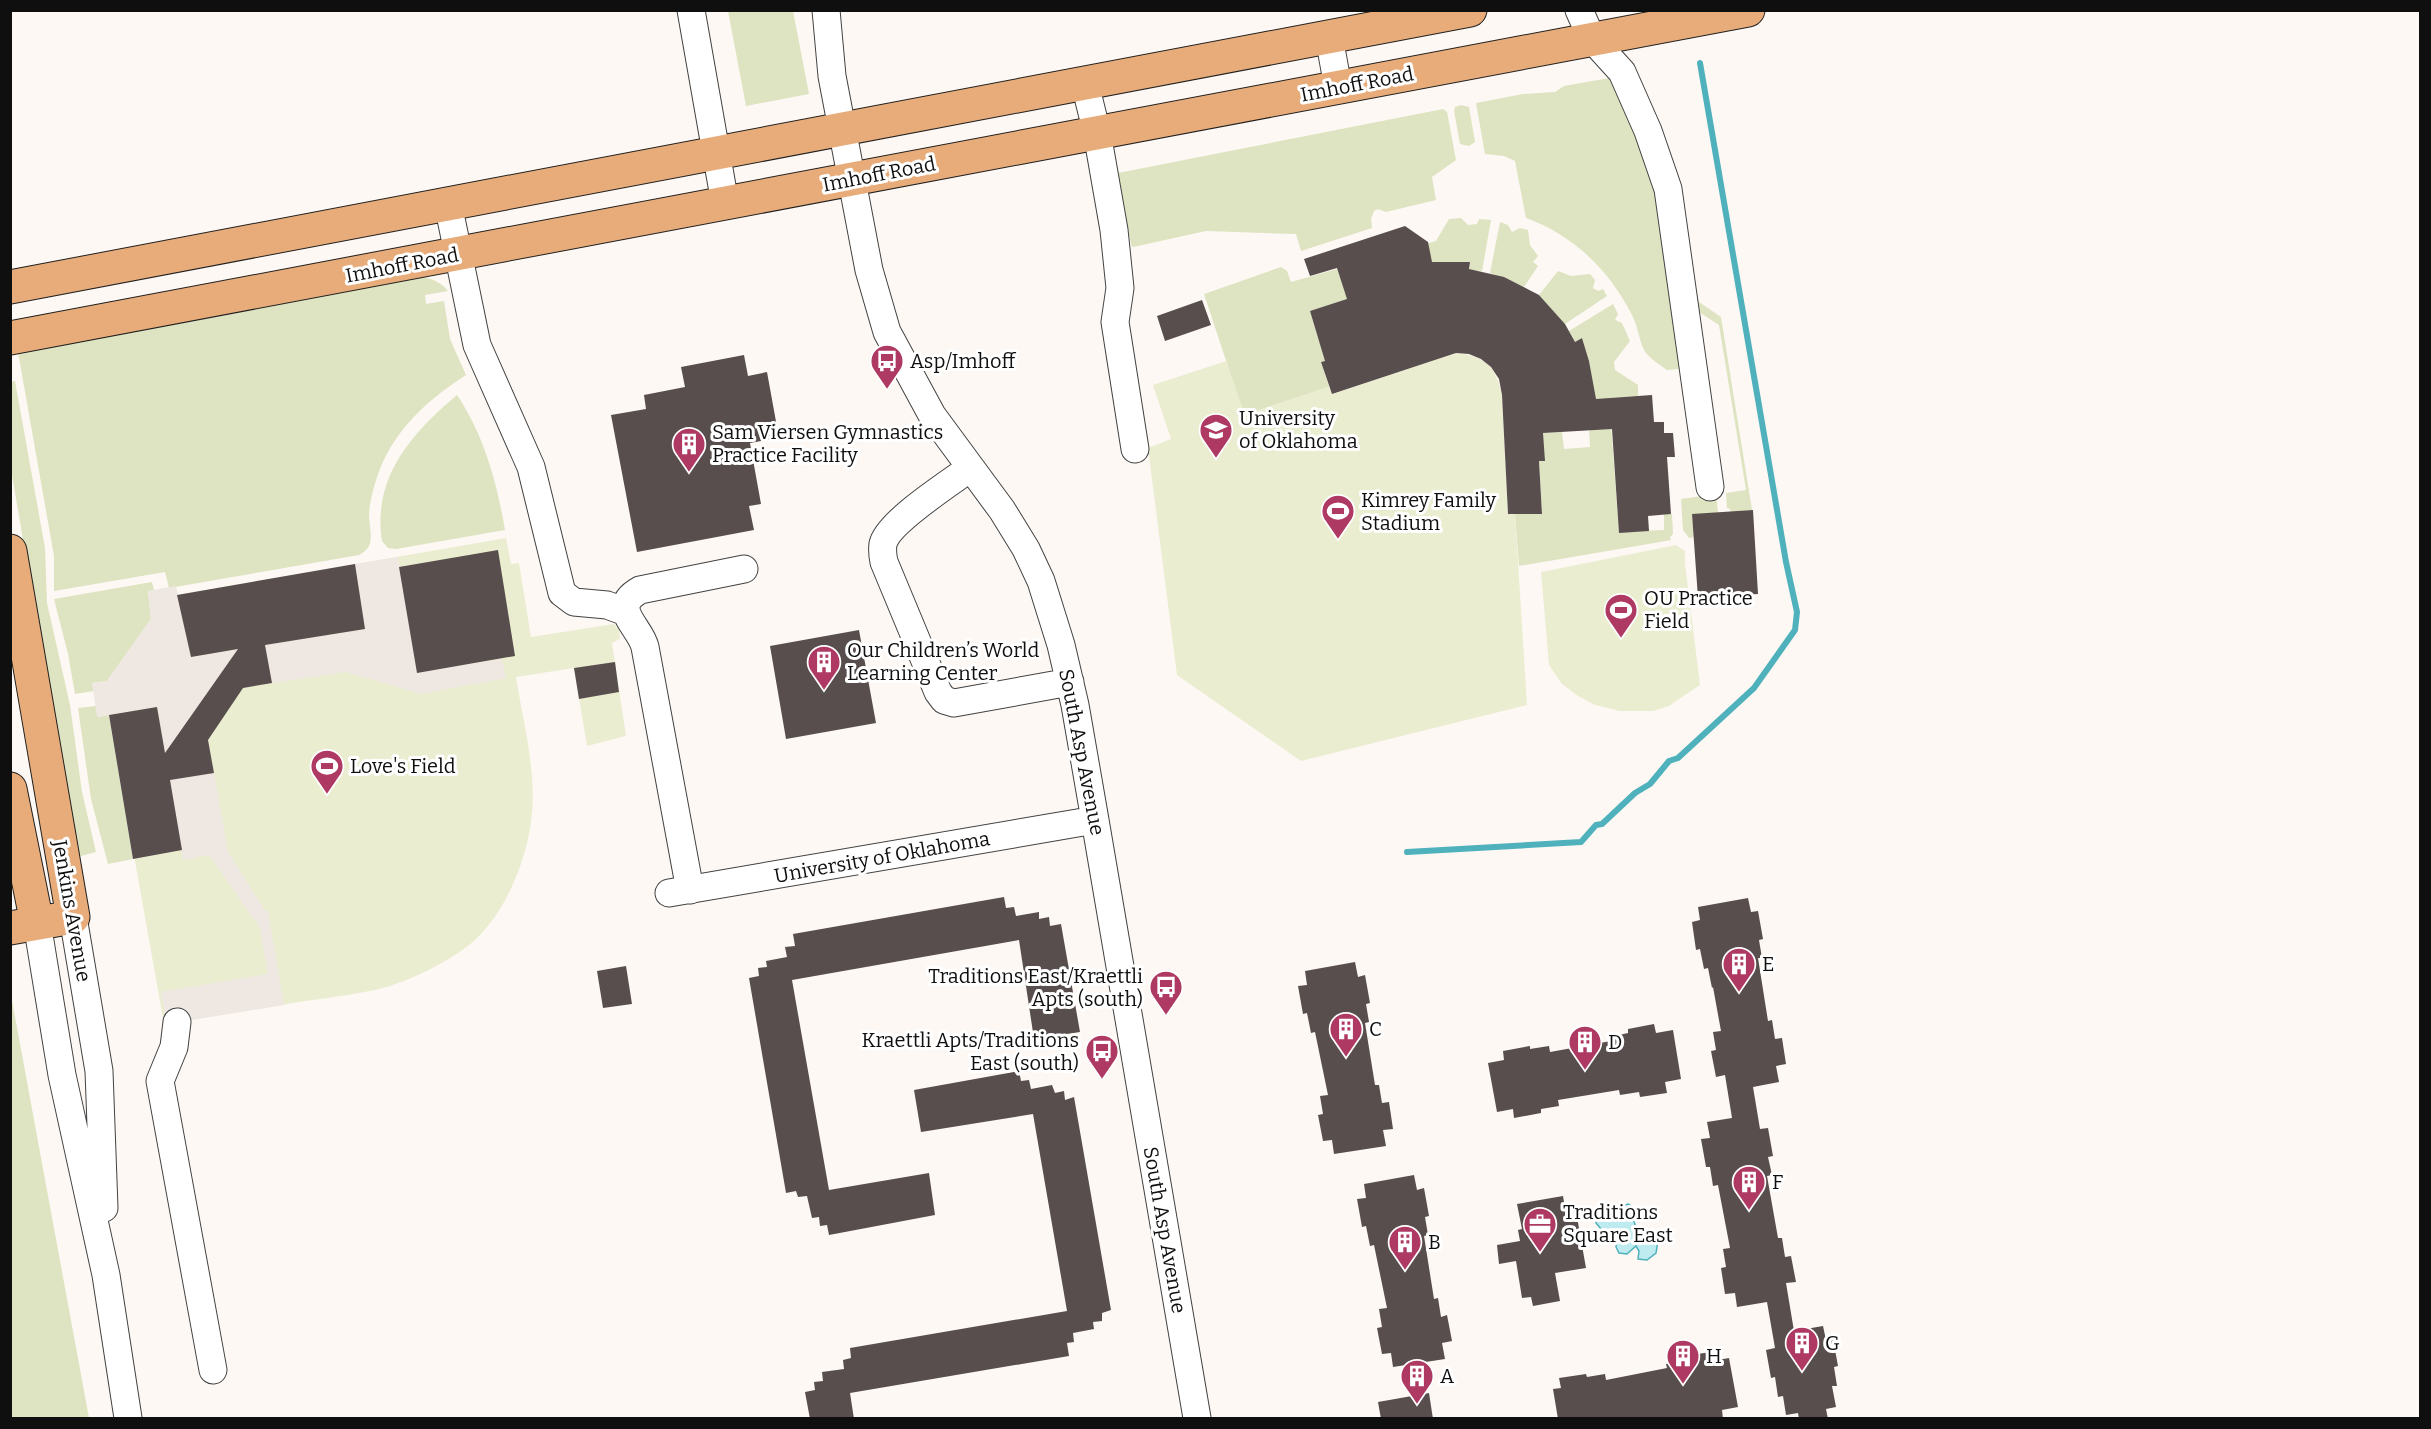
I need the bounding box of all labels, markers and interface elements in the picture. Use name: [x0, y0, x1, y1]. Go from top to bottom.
street label: Imhoff Road: [1298, 61, 1416, 107]
street label: Imhoff Road: [820, 151, 938, 197]
street label: Imhoff Road: [343, 242, 461, 288]
bus stop icon: Asp/Imhoff: [869, 343, 905, 390]
place label: Asp/Imhoff: [910, 349, 1017, 373]
place label: University of Oklahoma: [1239, 406, 1358, 453]
school or university icon: University of Oklahoma: [1198, 412, 1234, 459]
place label: Sam Viersen Gymnastics Practice Facility: [712, 420, 943, 467]
building icon: Sam Viersen Gymnastics Practice Facility: [671, 426, 707, 473]
place label: Kimrey Family Stadium: [1361, 488, 1496, 535]
sports icon: Kimrey Family Stadium: [1320, 493, 1356, 540]
place label: OU Practice Field: [1644, 586, 1753, 633]
sports icon: OU Practice Field: [1603, 592, 1639, 639]
place label: Our Children’s World Learning Center: [847, 638, 1040, 685]
building icon: Our Children’s World Learning Center: [806, 644, 842, 691]
street label: South Asp Avenue: [1054, 667, 1110, 837]
sports icon: Love's Field: [309, 748, 345, 795]
place label: Love's Field: [350, 754, 456, 778]
street label: University of Oklahoma: [772, 826, 992, 888]
street label: Jenkins Avenue: [48, 837, 96, 984]
building icon: E: [1721, 946, 1757, 993]
place label: E: [1762, 952, 1774, 976]
place label: Traditions East/Kraettli Apts (south): [928, 964, 1143, 1011]
bus stop icon: Traditions East/Kraettli Apts (south): [1148, 969, 1184, 1016]
building icon: C: [1328, 1011, 1364, 1058]
place label: C: [1369, 1017, 1382, 1041]
building icon: D: [1567, 1024, 1603, 1071]
place label: Kraettli Apts/Traditions East (south): [862, 1028, 1079, 1075]
place label: D: [1608, 1030, 1622, 1054]
bus stop icon: Kraettli Apts/Traditions East (south): [1084, 1033, 1120, 1080]
street label: South Asp Avenue: [1139, 1145, 1191, 1315]
building icon: F: [1731, 1164, 1767, 1211]
place label: F: [1772, 1170, 1783, 1194]
place label: Traditions Square East: [1563, 1200, 1673, 1247]
office icon: Traditions Square East: [1522, 1206, 1558, 1253]
building icon: B: [1387, 1224, 1423, 1271]
place label: B: [1428, 1230, 1441, 1254]
building icon: G: [1784, 1325, 1820, 1372]
place label: G: [1825, 1331, 1840, 1355]
building icon: H: [1665, 1338, 1701, 1385]
place label: H: [1706, 1344, 1722, 1368]
building icon: A: [1399, 1358, 1435, 1405]
place label: A: [1440, 1364, 1455, 1388]

